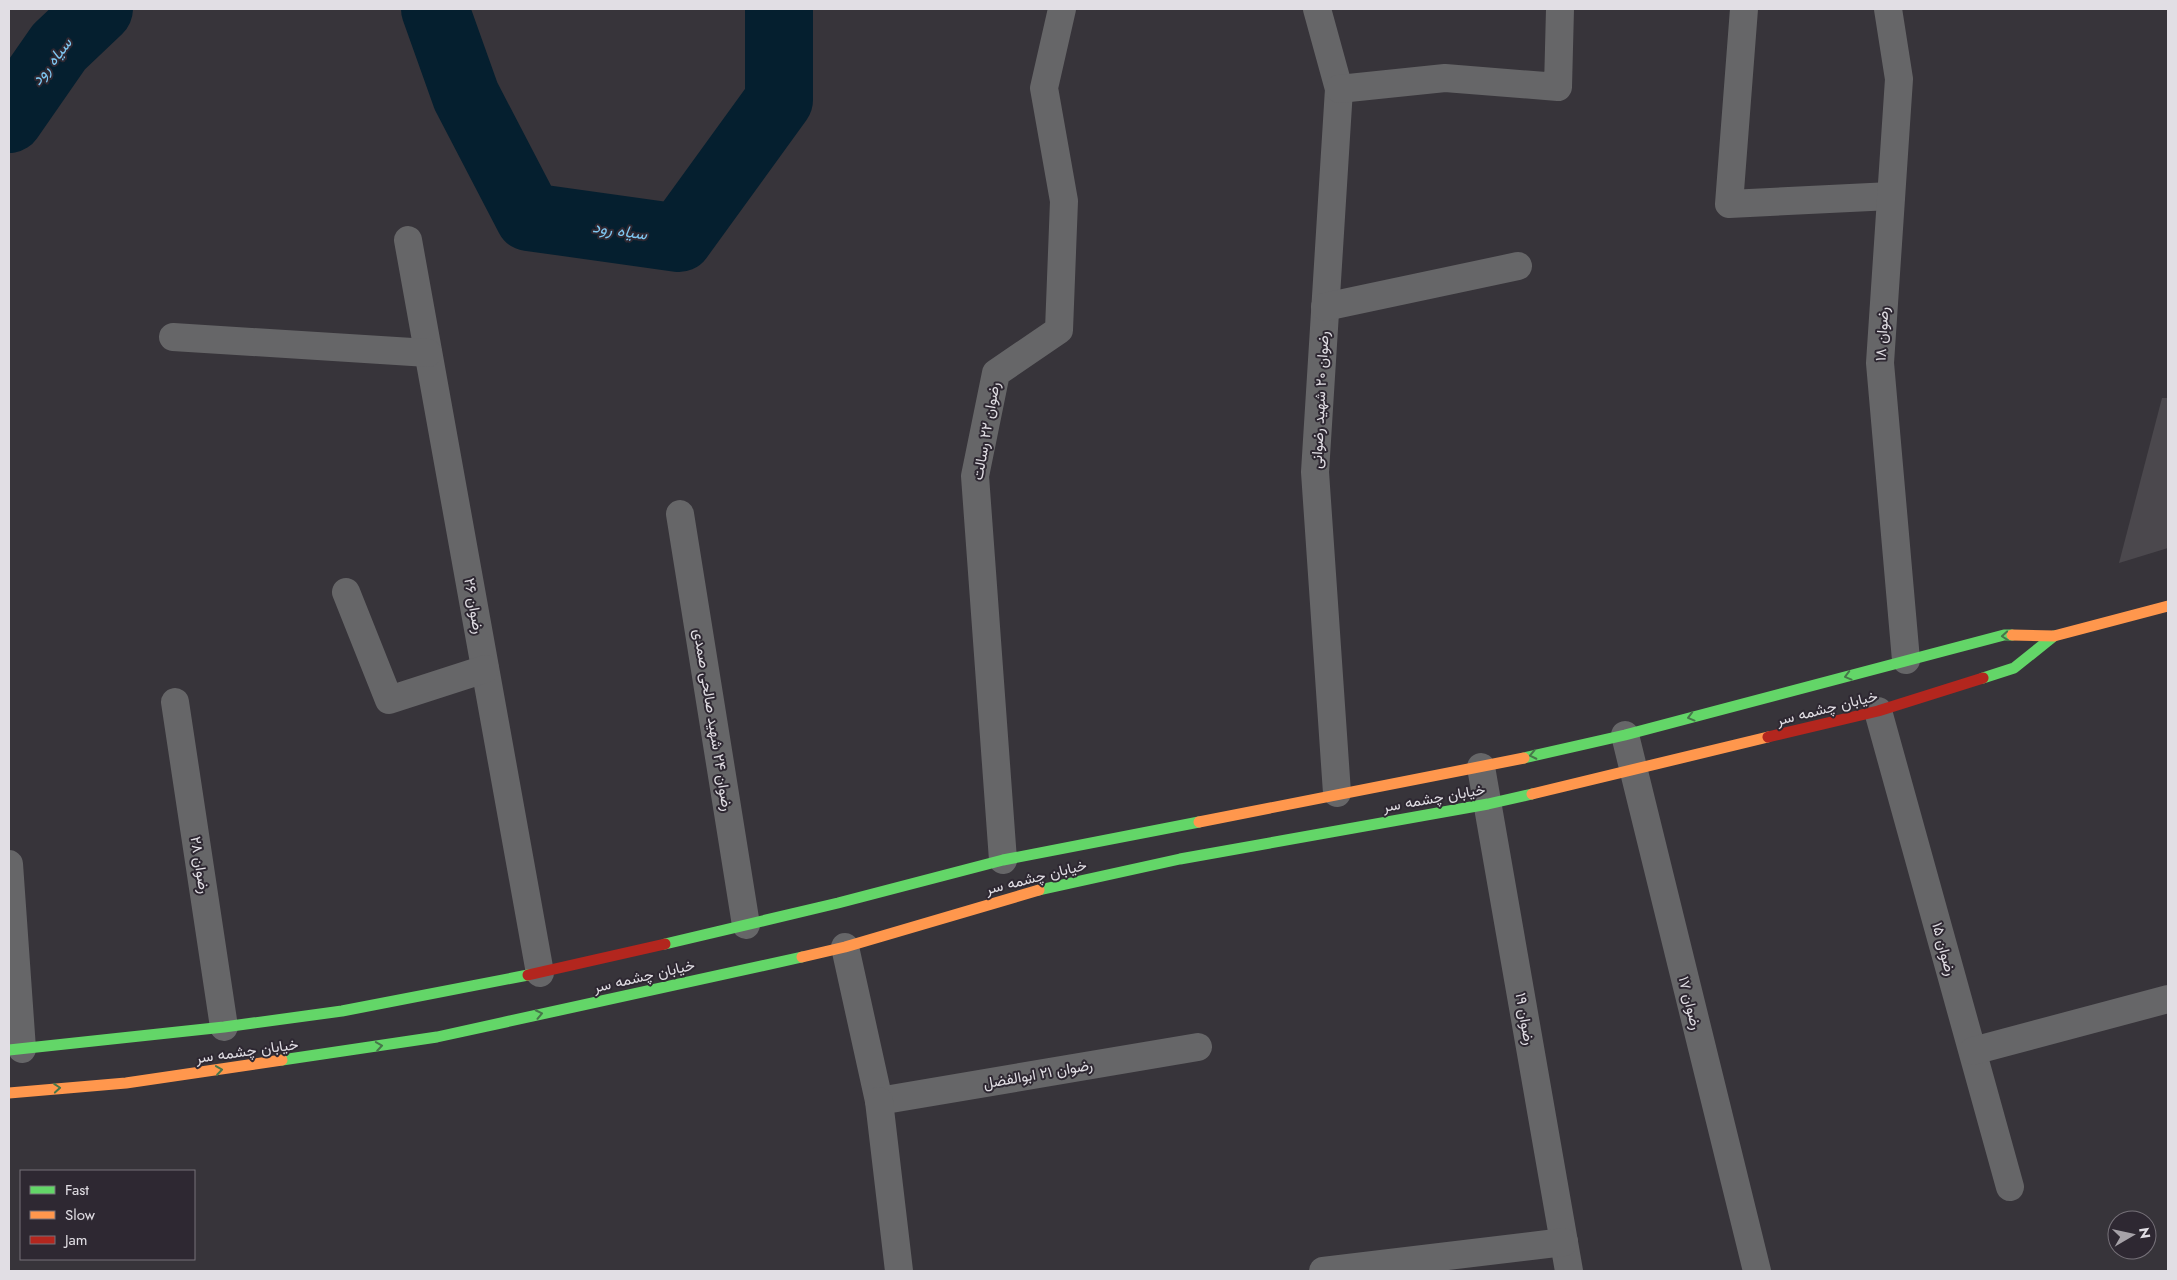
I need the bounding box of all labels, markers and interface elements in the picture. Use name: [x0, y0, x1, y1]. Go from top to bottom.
water label: سیاه رود: [25, 32, 78, 90]
water label: سیاه رود: [591, 215, 649, 246]
street label: رضوان ۱۸: [1870, 306, 1894, 362]
street label: رضوان ۲۰ شهید رضوانی: [1305, 331, 1335, 469]
street label: رضوان ۲۲ رسالت: [967, 380, 1005, 482]
street label: رضوان ۲۶: [458, 576, 490, 636]
street label: رضوان ۲۴ شهید صالحی صمدی: [688, 627, 738, 813]
one-way arrow: [2001, 630, 2009, 641]
one-way arrow: [1844, 670, 1853, 680]
street label: خیابان چشمه سر: [1773, 685, 1880, 731]
one-way arrow: [1687, 712, 1696, 722]
one-way arrow: [1529, 749, 1537, 760]
street label: خیابان چشمه سر: [1380, 778, 1487, 818]
street label: رضوان ۲۸: [185, 835, 215, 895]
street label: خیابان چشمه سر: [982, 854, 1089, 900]
street label: رضوان ۱۵: [1926, 920, 1962, 978]
street label: خیابان چشمه سر: [590, 954, 697, 999]
street label: رضوان ۱۷: [1673, 974, 1707, 1032]
street label: رضوان ۱۹: [1510, 991, 1540, 1047]
one-way arrow: [534, 1010, 543, 1020]
street label: خیابان چشمه سر: [193, 1033, 300, 1069]
one-way arrow: [375, 1041, 384, 1051]
street label: رضوان ۲۱ ابوالفضل: [982, 1054, 1094, 1094]
one-way arrow: [215, 1065, 223, 1076]
one-way arrow: [54, 1083, 62, 1094]
legend: [20, 1170, 195, 1260]
text: Fast: [65, 1179, 89, 1201]
text: Slow: [65, 1204, 96, 1226]
north arrow: [2107, 1210, 2157, 1260]
text: N: [2134, 1226, 2156, 1240]
text: Jam: [63, 1229, 88, 1251]

